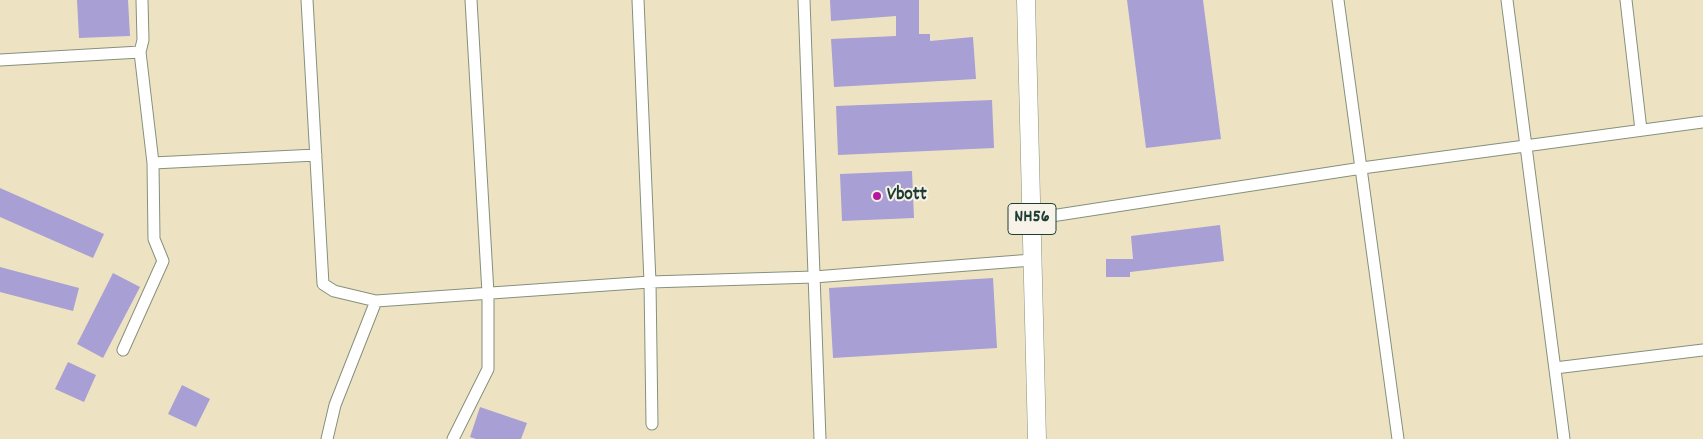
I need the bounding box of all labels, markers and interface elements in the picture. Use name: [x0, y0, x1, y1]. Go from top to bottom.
place label: Vbott: [887, 185, 927, 207]
marker: Vbott: [871, 190, 883, 202]
road number: NH56: [1008, 203, 1056, 234]

